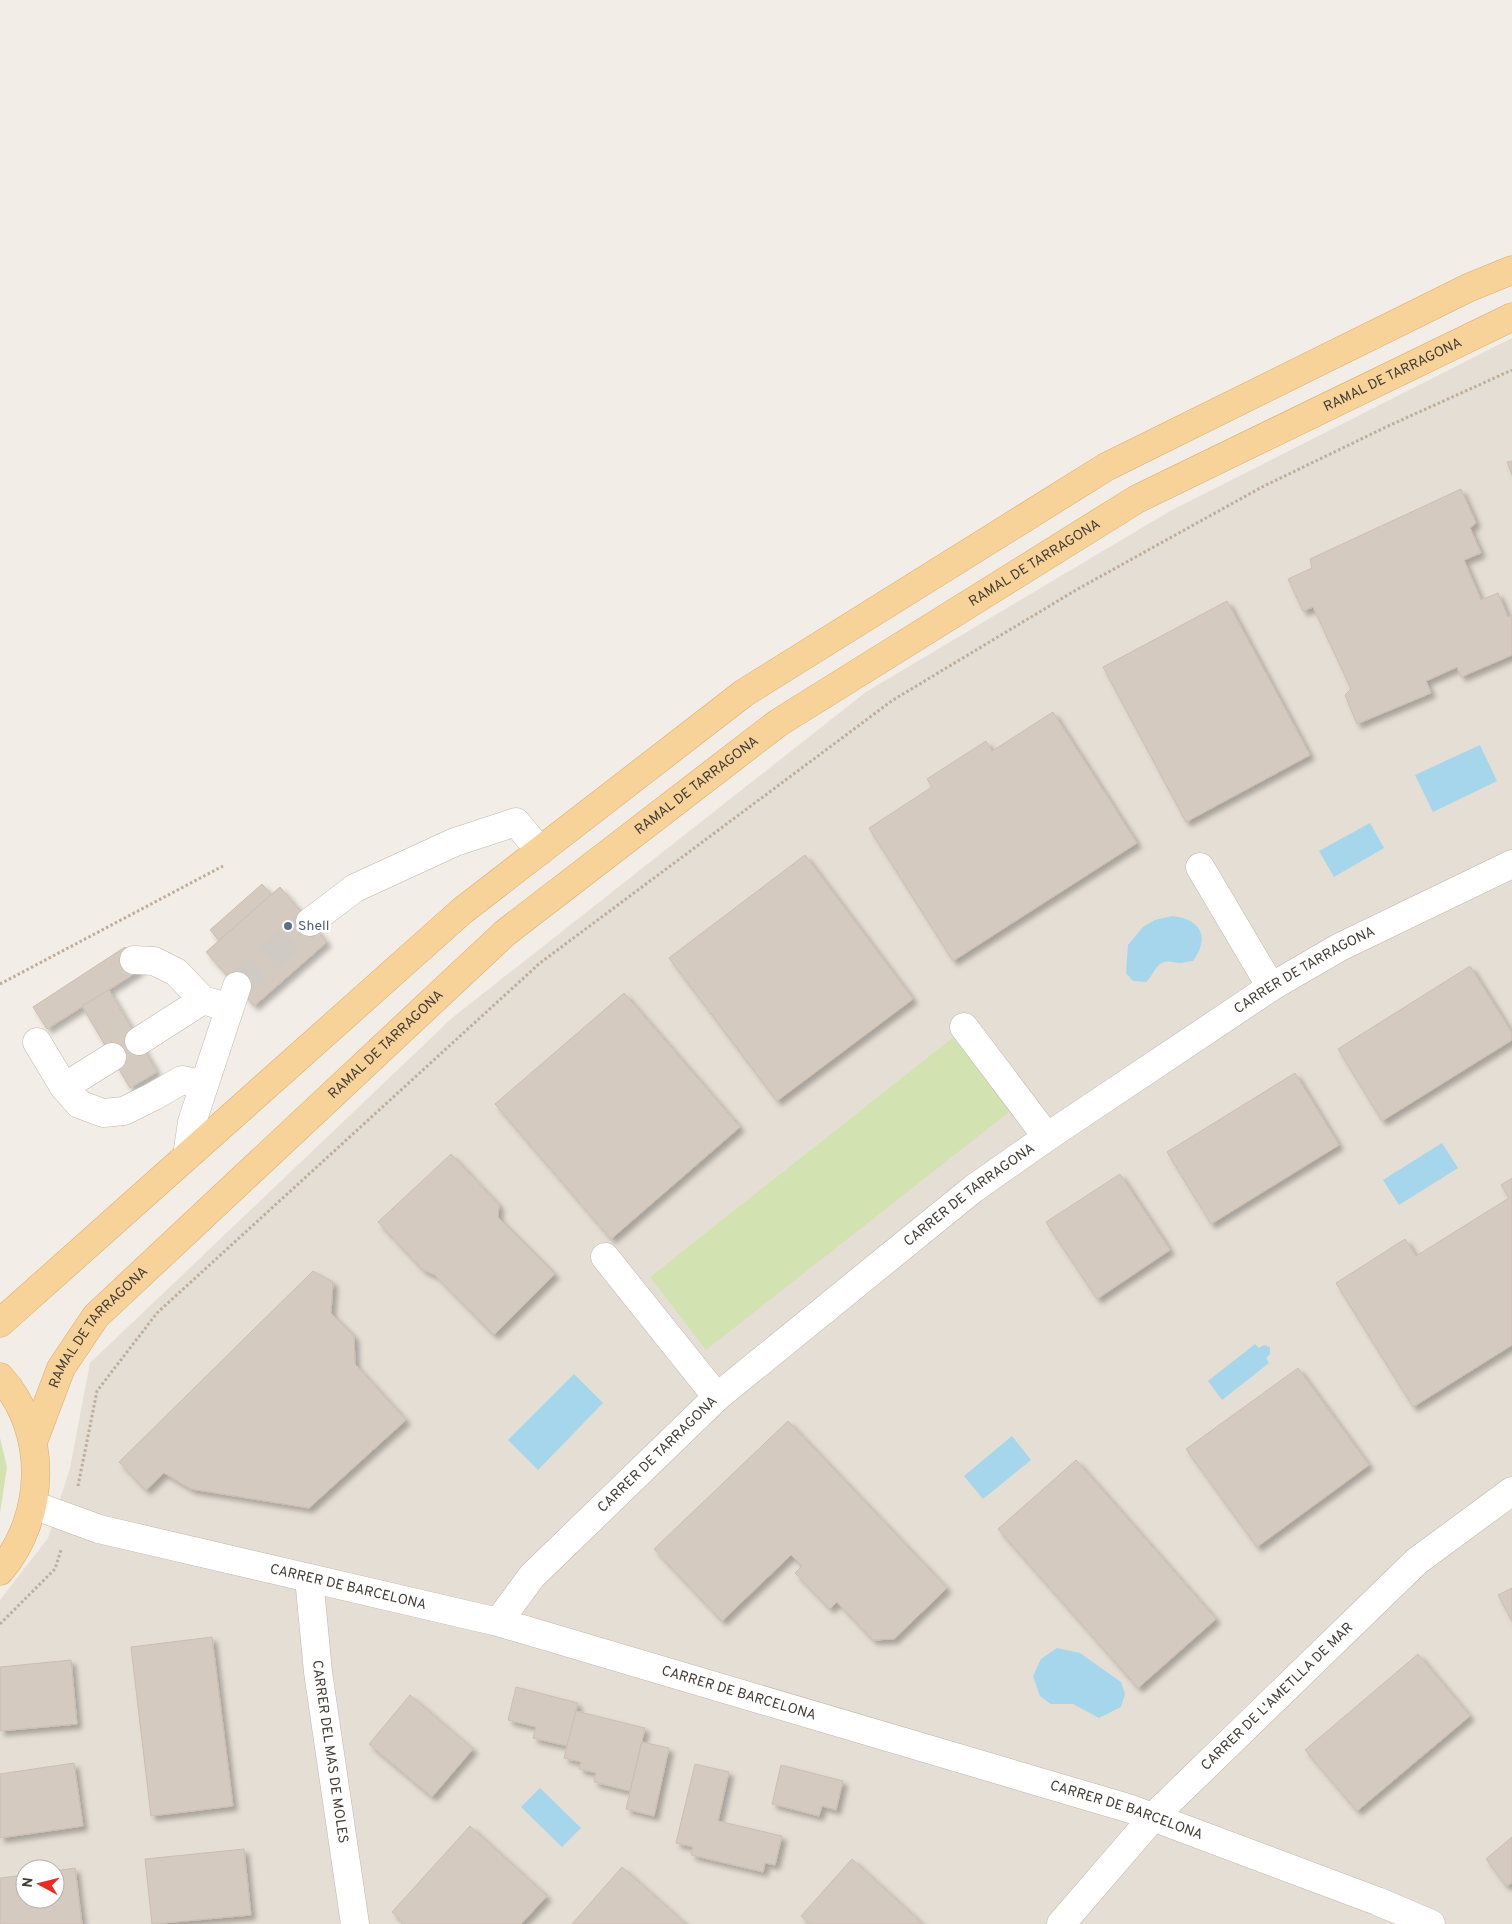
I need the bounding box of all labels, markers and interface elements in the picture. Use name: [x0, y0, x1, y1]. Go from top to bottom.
street label: RAMAL DE TARRAGONA: [1321, 334, 1465, 416]
street label: RAMAL DE TARRAGONA: [966, 516, 1103, 610]
street label: RAMAL DE TARRAGONA: [631, 733, 762, 839]
place label: Shell: [298, 918, 329, 935]
marker: Shell: [282, 920, 294, 932]
street label: CARRER DE TARRAGONA: [1231, 923, 1378, 1018]
street label: RAMAL DE TARRAGONA: [325, 986, 447, 1103]
street label: CARRER DE TARRAGONA: [900, 1140, 1038, 1250]
street label: RAMAL DE TARRAGONA: [46, 1263, 152, 1391]
street label: CARRER DE TARRAGONA: [594, 1393, 721, 1516]
street label: CARRER DE BARCELONA: [268, 1561, 428, 1614]
street label: CARRER DE L'AMETLLA DE MAR: [1197, 1619, 1357, 1774]
street label: CARRER DEL MAS DE MOLES: [308, 1659, 352, 1845]
street label: CARRER DE BARCELONA: [660, 1662, 818, 1724]
street label: CARRER DE BARCELONA: [1048, 1777, 1205, 1844]
north arrow: [15, 1859, 65, 1909]
text: N: [20, 1877, 38, 1889]

